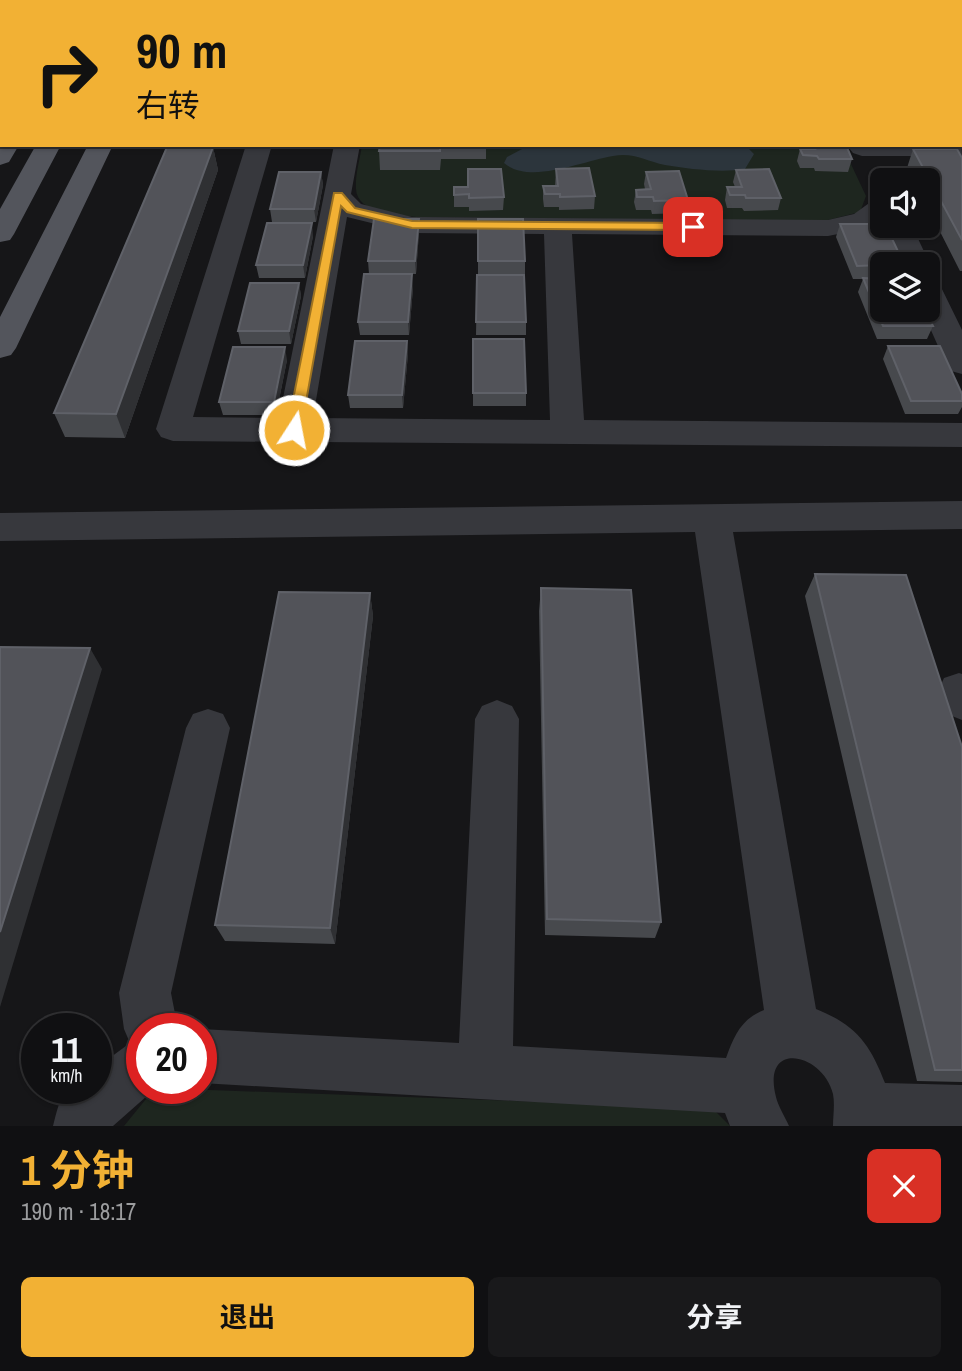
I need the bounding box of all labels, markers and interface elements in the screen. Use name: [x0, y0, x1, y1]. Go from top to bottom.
text: 90 m: [136, 17, 228, 83]
icon: right: [21, 28, 112, 119]
text: 右转: [136, 84, 200, 127]
map controls: [870, 168, 940, 322]
button: sound: [870, 168, 940, 238]
pin: [663, 197, 723, 257]
icon: arrive: [674, 208, 712, 246]
button: layers: [870, 252, 940, 322]
position arrow: [257, 393, 331, 467]
speed limit sign: 20: [126, 1013, 217, 1104]
text: 11: [51, 1026, 82, 1073]
text: km/h: [51, 1063, 83, 1088]
text: 1 分钟: [21, 1142, 134, 1198]
button: close: [867, 1149, 941, 1223]
text: 190 m · 18:17: [21, 1196, 136, 1227]
button: 退出: [21, 1277, 474, 1357]
button: 分享: [488, 1277, 941, 1357]

